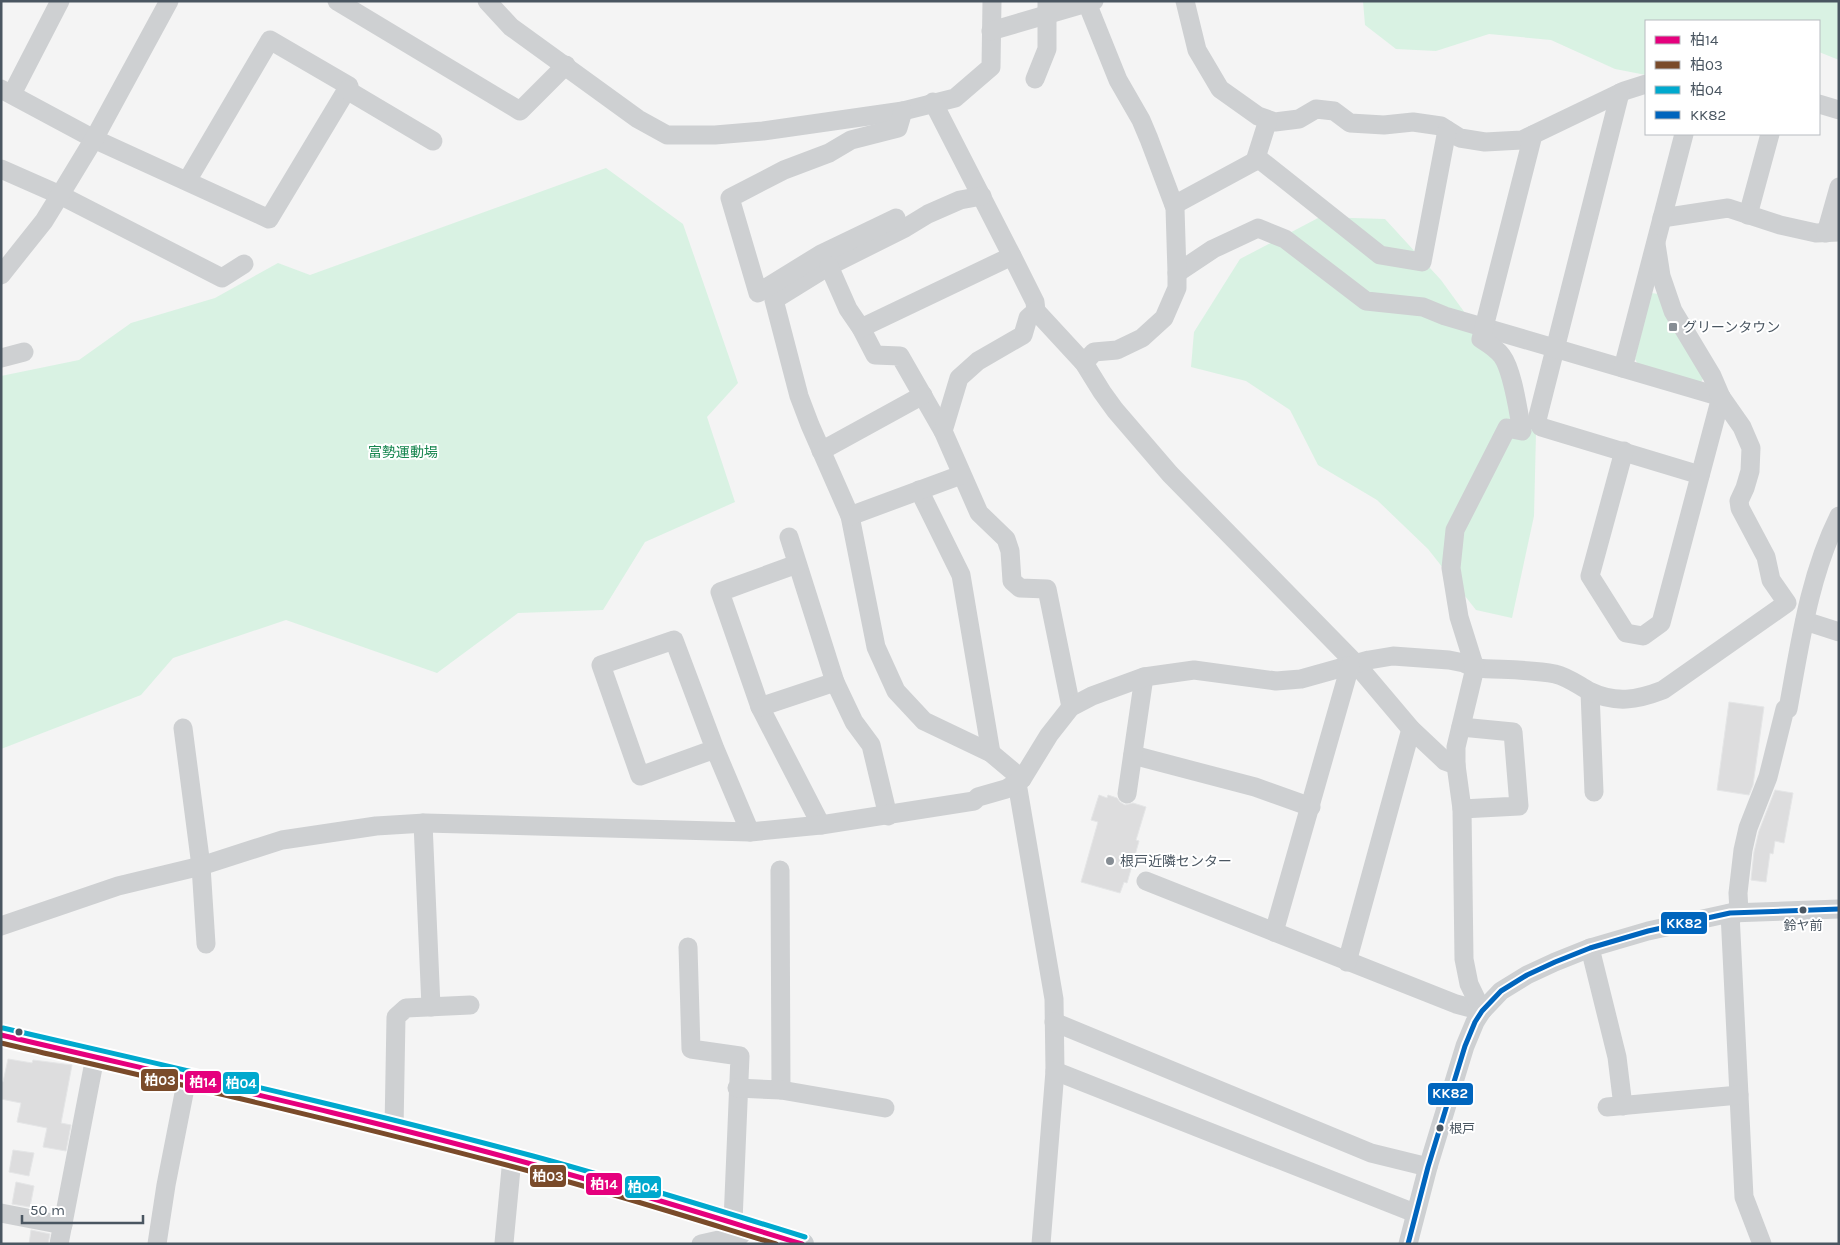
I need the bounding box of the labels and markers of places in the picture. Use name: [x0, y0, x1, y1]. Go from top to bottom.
place label: グリーンタウン: [1683, 319, 1780, 336]
marker: グリーンタウン: [1667, 321, 1679, 333]
place label: 根戸近隣センター: [1120, 853, 1232, 870]
marker: 根戸近隣センター: [1104, 855, 1116, 867]
marker: 鈴ヤ前: [1798, 905, 1808, 915]
place label: 鈴ヤ前: [1783, 918, 1823, 933]
unlabelled marker: [14, 1027, 24, 1037]
place label: 根戸: [1449, 1121, 1475, 1136]
marker: 根戸: [1435, 1123, 1445, 1133]

